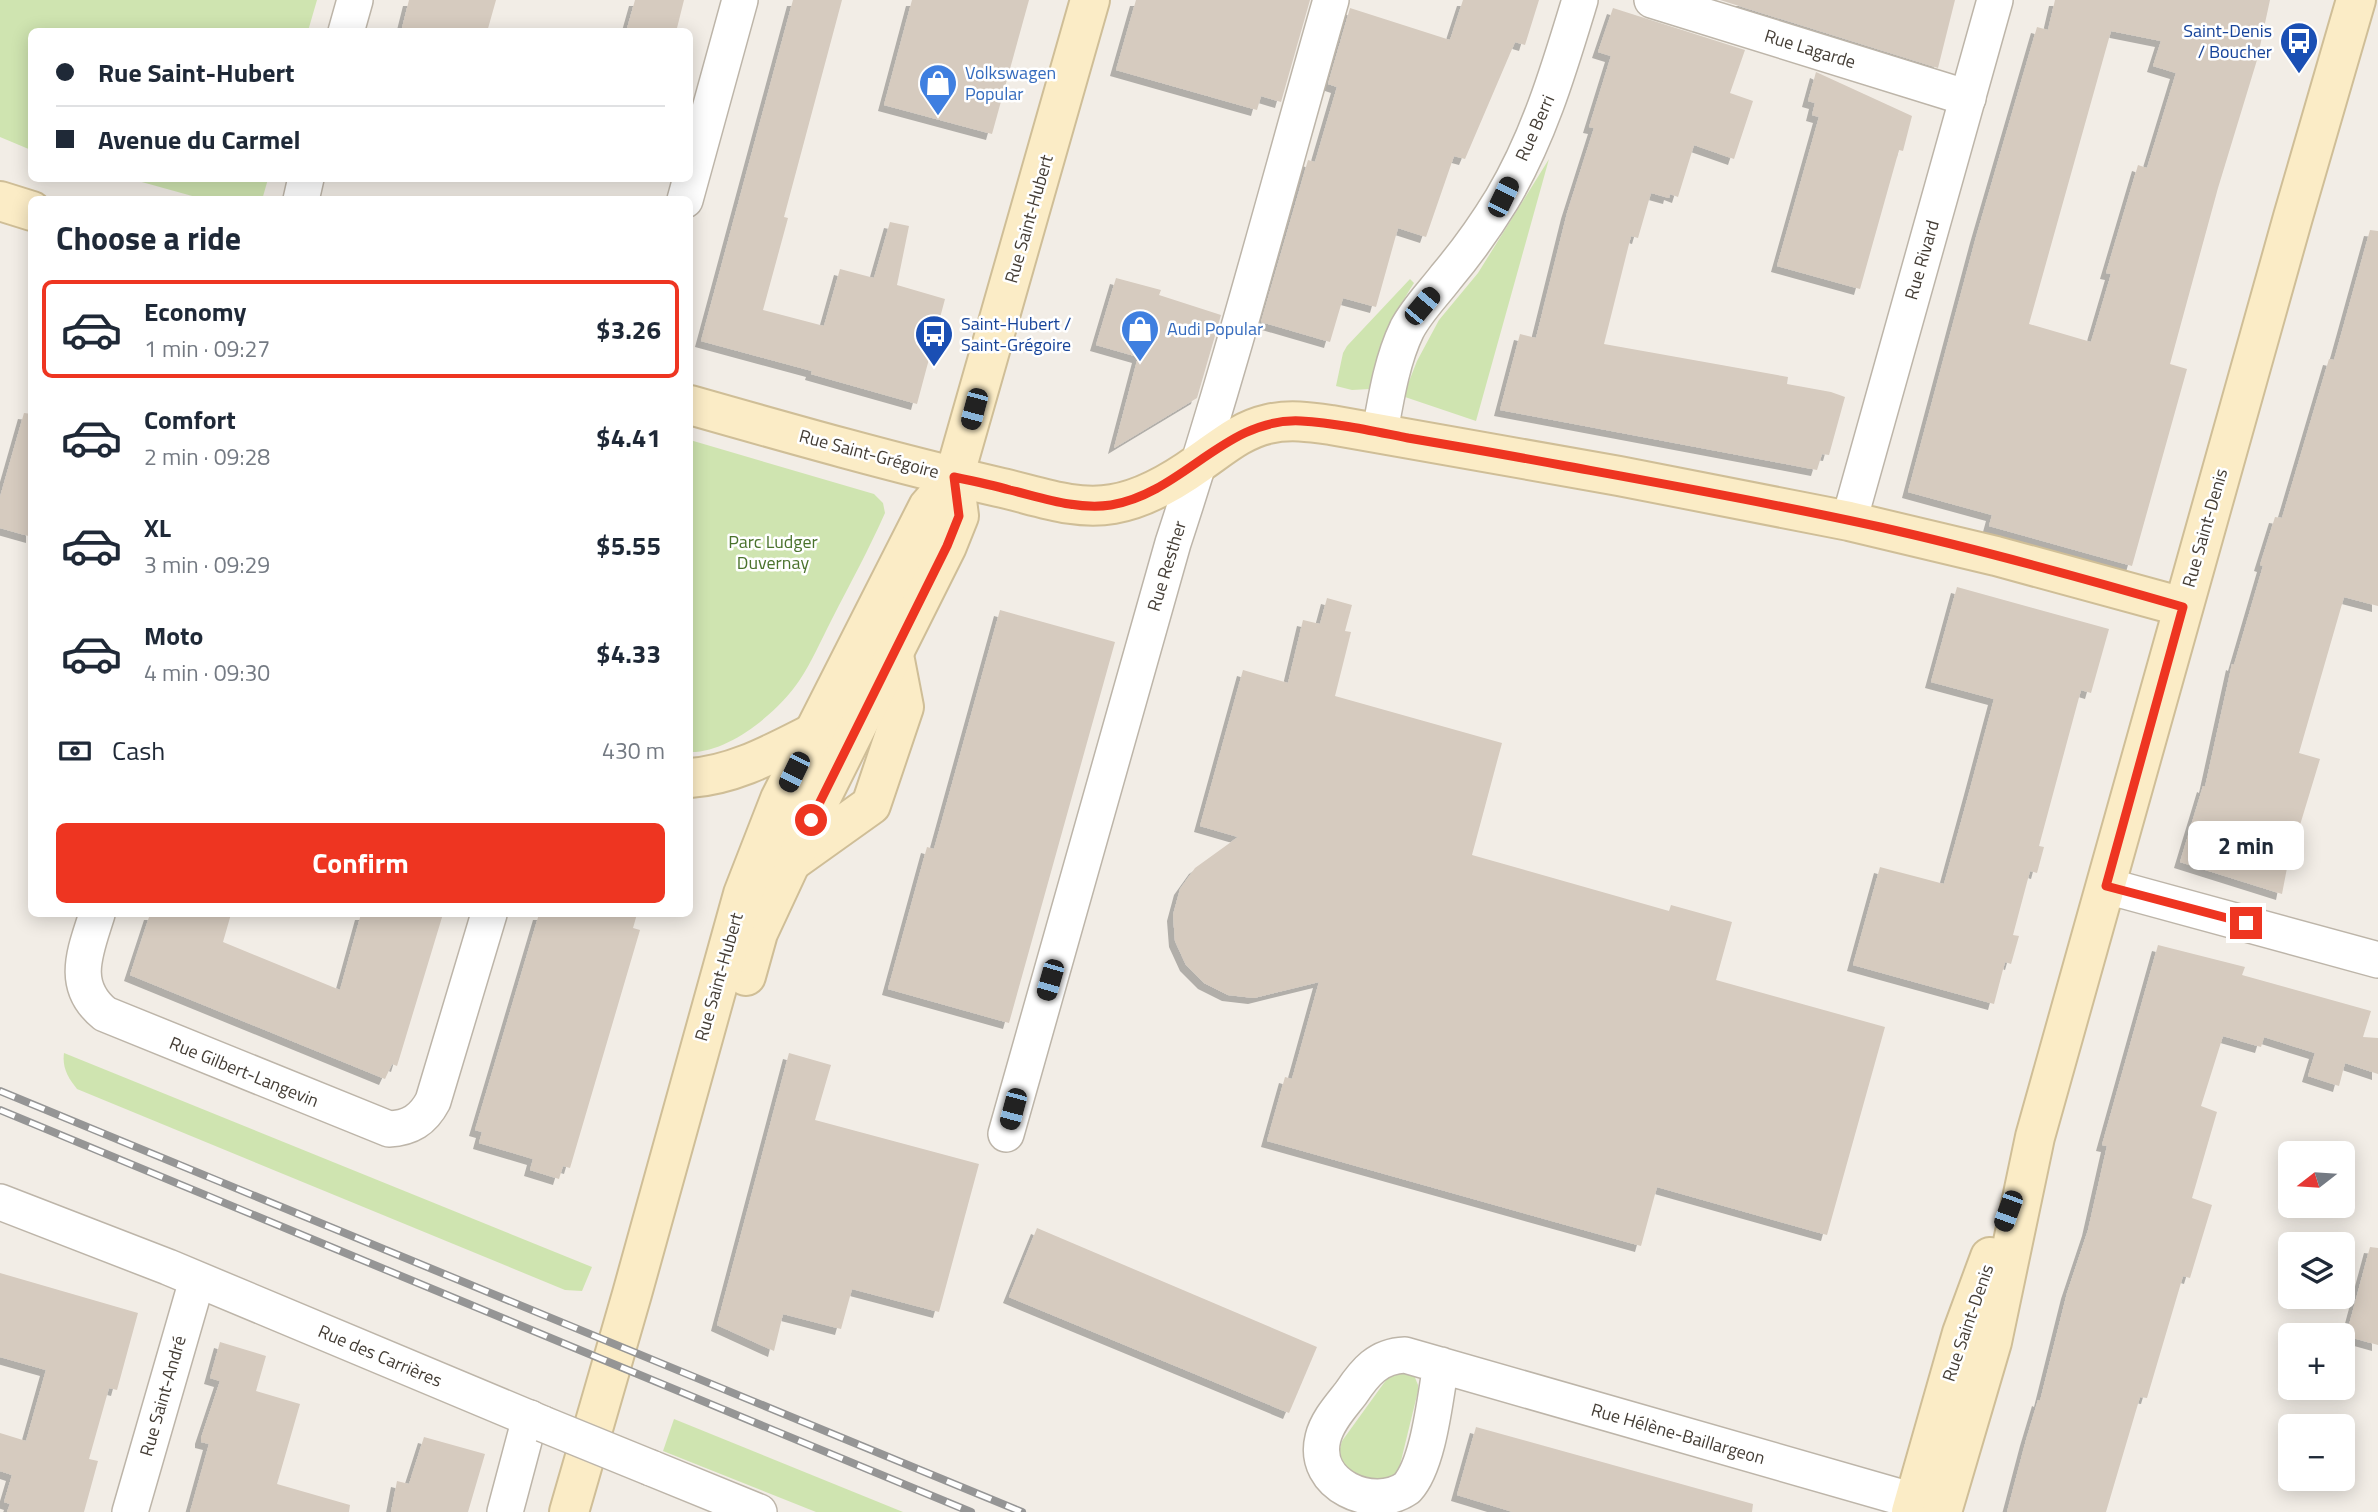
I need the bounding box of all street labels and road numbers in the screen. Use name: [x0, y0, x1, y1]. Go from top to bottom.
street label: Rue Lagarde: [1761, 22, 1859, 75]
street label: Rue Berri: [1508, 90, 1561, 165]
street label: Rue Saint-Hubert: [997, 151, 1060, 286]
street label: Rue Rivard: [1897, 217, 1946, 303]
street label: Rue Saint-Grégoire: [796, 422, 942, 485]
street label: Rue Saint-Denis: [2175, 465, 2234, 590]
street label: Rue Resther: [1140, 517, 1193, 614]
street label: Rue Saint-Hubert: [687, 909, 750, 1044]
street label: Rue Gilbert-Langevin: [165, 1029, 323, 1114]
street label: Rue Saint-Denis: [1935, 1261, 2000, 1385]
street label: Rue des Carrières: [314, 1317, 446, 1394]
street label: Rue Saint-André: [132, 1332, 193, 1459]
street label: Rue Hélène-Baillargeon: [1588, 1396, 1768, 1471]

